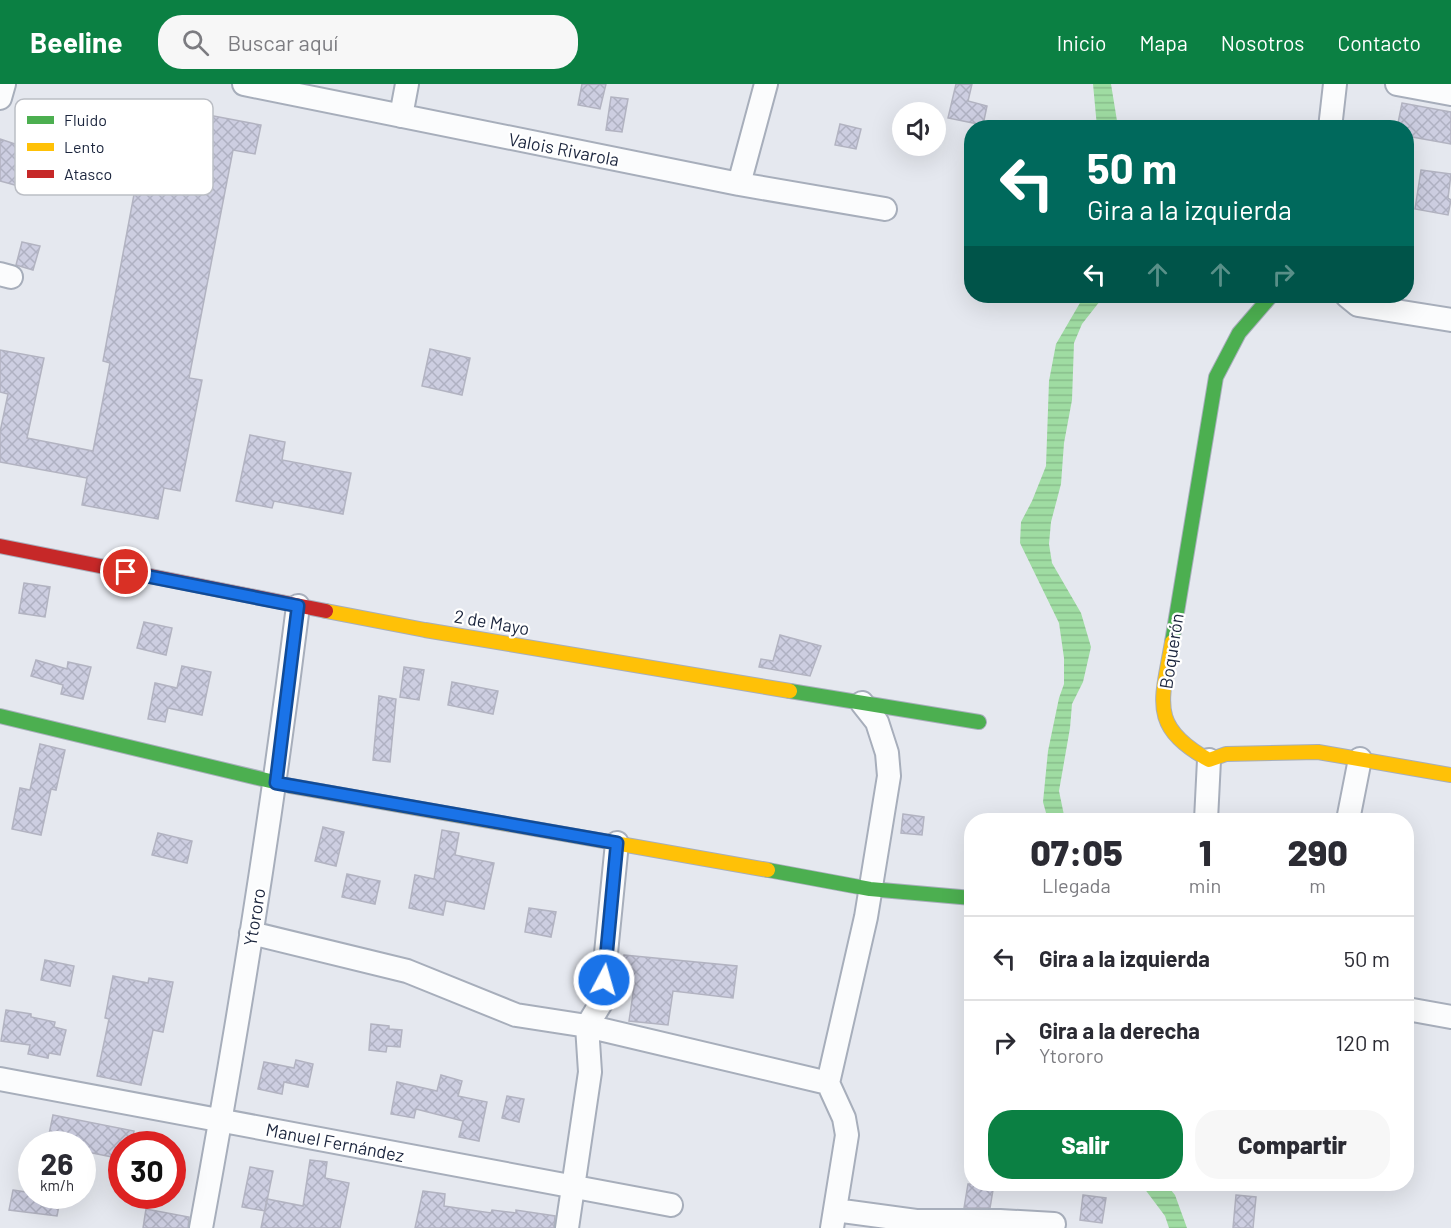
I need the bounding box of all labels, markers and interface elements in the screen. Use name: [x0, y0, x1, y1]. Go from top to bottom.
search box: [158, 15, 578, 69]
text: Beeline: [30, 25, 122, 59]
icon: search: [179, 26, 212, 59]
text: Buscar aquí: [227, 29, 338, 55]
text: Inicio: [1057, 30, 1107, 55]
text: Mapa: [1140, 30, 1188, 55]
text: Nosotros: [1221, 30, 1304, 55]
text: Contacto: [1337, 30, 1421, 55]
legend: [15, 99, 213, 195]
map controls: [892, 102, 946, 156]
button: sound: [892, 102, 946, 156]
text: Fluido: [64, 110, 107, 129]
street label: Valois Rivarola: [507, 127, 621, 171]
text: Lento: [64, 137, 105, 156]
text: 50 m: [1087, 142, 1177, 192]
icon: left: [988, 144, 1066, 222]
text: Atasco: [64, 164, 112, 183]
text: Gira a la izquierda: [1087, 193, 1292, 225]
icon: left: [1078, 258, 1111, 291]
icon: ahead: [1141, 258, 1174, 291]
icon: ahead: [1204, 258, 1237, 291]
icon: right: [1267, 258, 1300, 291]
pin: [100, 546, 151, 597]
icon: arrive: [109, 555, 142, 588]
street label: 2 de Mayo: [453, 605, 531, 639]
street label: Boquerón: [1154, 612, 1188, 690]
text: 07:05: [1030, 830, 1123, 873]
text: 1: [1199, 830, 1211, 873]
text: 290: [1288, 830, 1348, 873]
text: Llegada: [1042, 873, 1111, 897]
text: min: [1189, 873, 1221, 897]
text: m: [1309, 873, 1326, 897]
street label: Ytororo: [239, 886, 269, 948]
icon: left: [988, 942, 1021, 975]
text: Gira a la izquierda: [1039, 945, 1210, 971]
text: 50 m: [1344, 945, 1390, 971]
position arrow: [572, 948, 636, 1012]
text: Gira a la derecha: [1039, 1017, 1200, 1043]
icon: right: [988, 1026, 1021, 1059]
text: 120 m: [1335, 1029, 1390, 1055]
text: Ytororo: [1039, 1043, 1104, 1067]
button: Salir: [988, 1110, 1183, 1179]
button: Compartir: [1195, 1110, 1390, 1179]
street label: Manuel Fernández: [264, 1118, 406, 1166]
speed limit sign: 30: [108, 1131, 186, 1209]
text: 26: [41, 1145, 73, 1181]
text: km/h: [40, 1176, 74, 1194]

